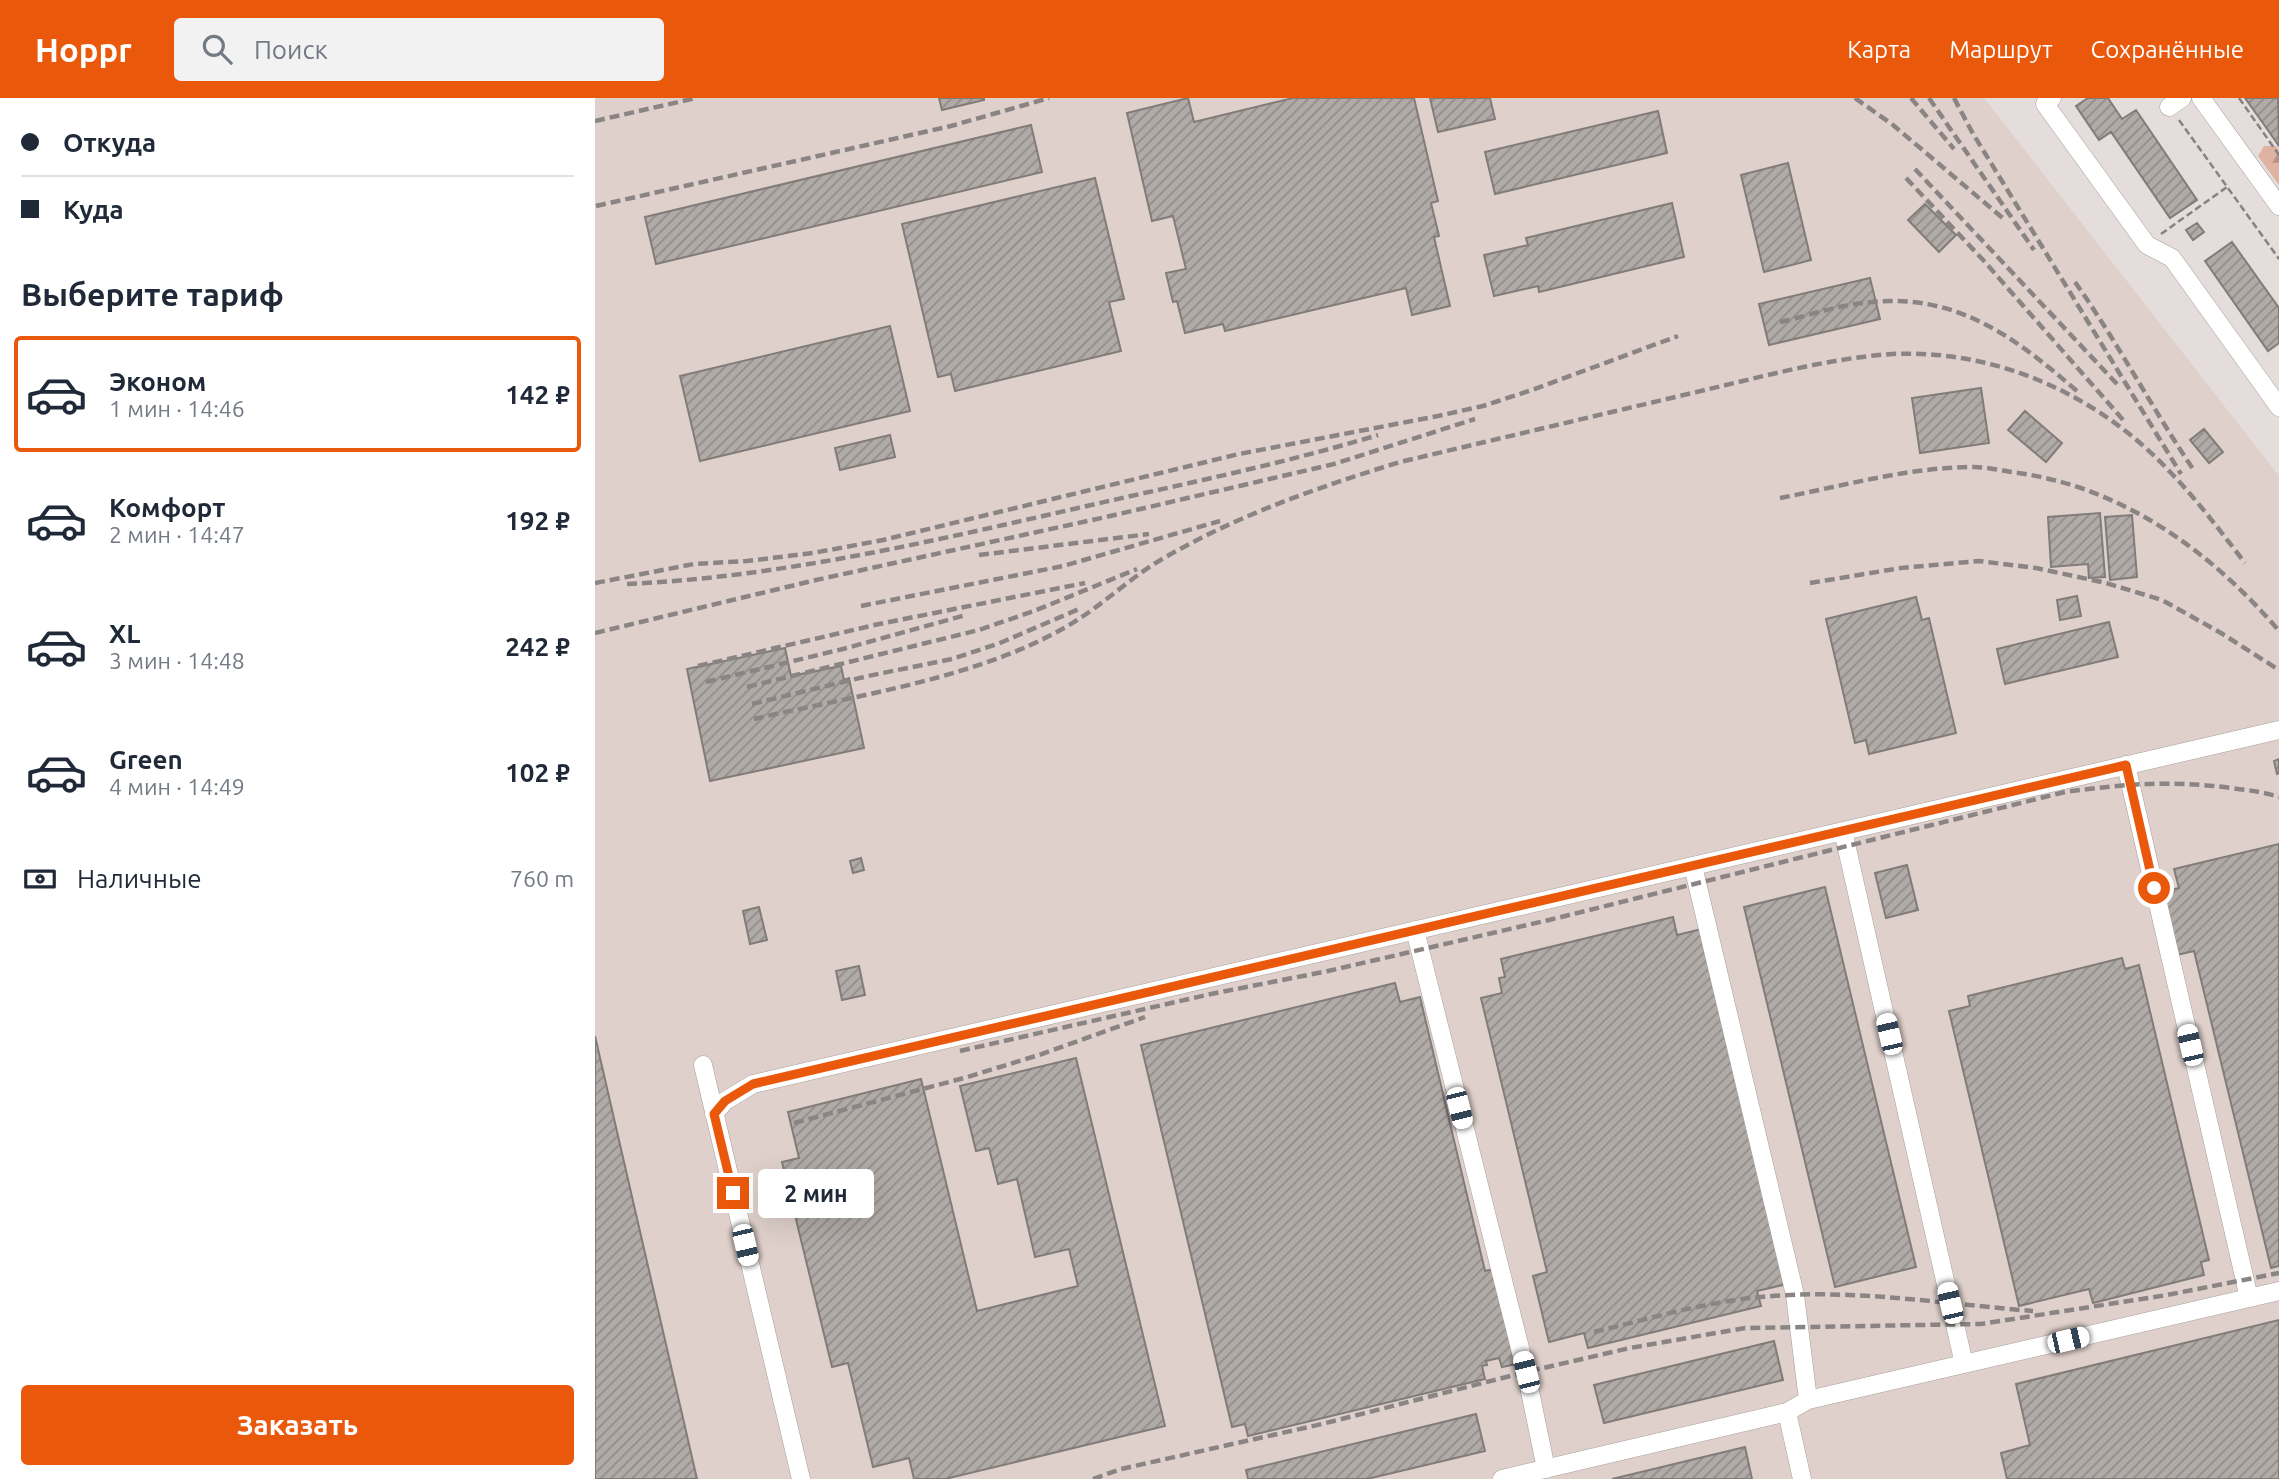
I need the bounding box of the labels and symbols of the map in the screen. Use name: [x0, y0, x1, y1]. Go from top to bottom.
route start: [2138, 872, 2170, 904]
car: [1875, 1011, 1904, 1057]
car: [2176, 1022, 2205, 1068]
car: [1444, 1085, 1475, 1131]
callout: 2 мин: [757, 1168, 873, 1218]
route end: [717, 1177, 749, 1209]
car: [731, 1222, 760, 1268]
car: [1936, 1280, 1965, 1326]
car: [2046, 1325, 2091, 1355]
car: [1511, 1349, 1542, 1395]

